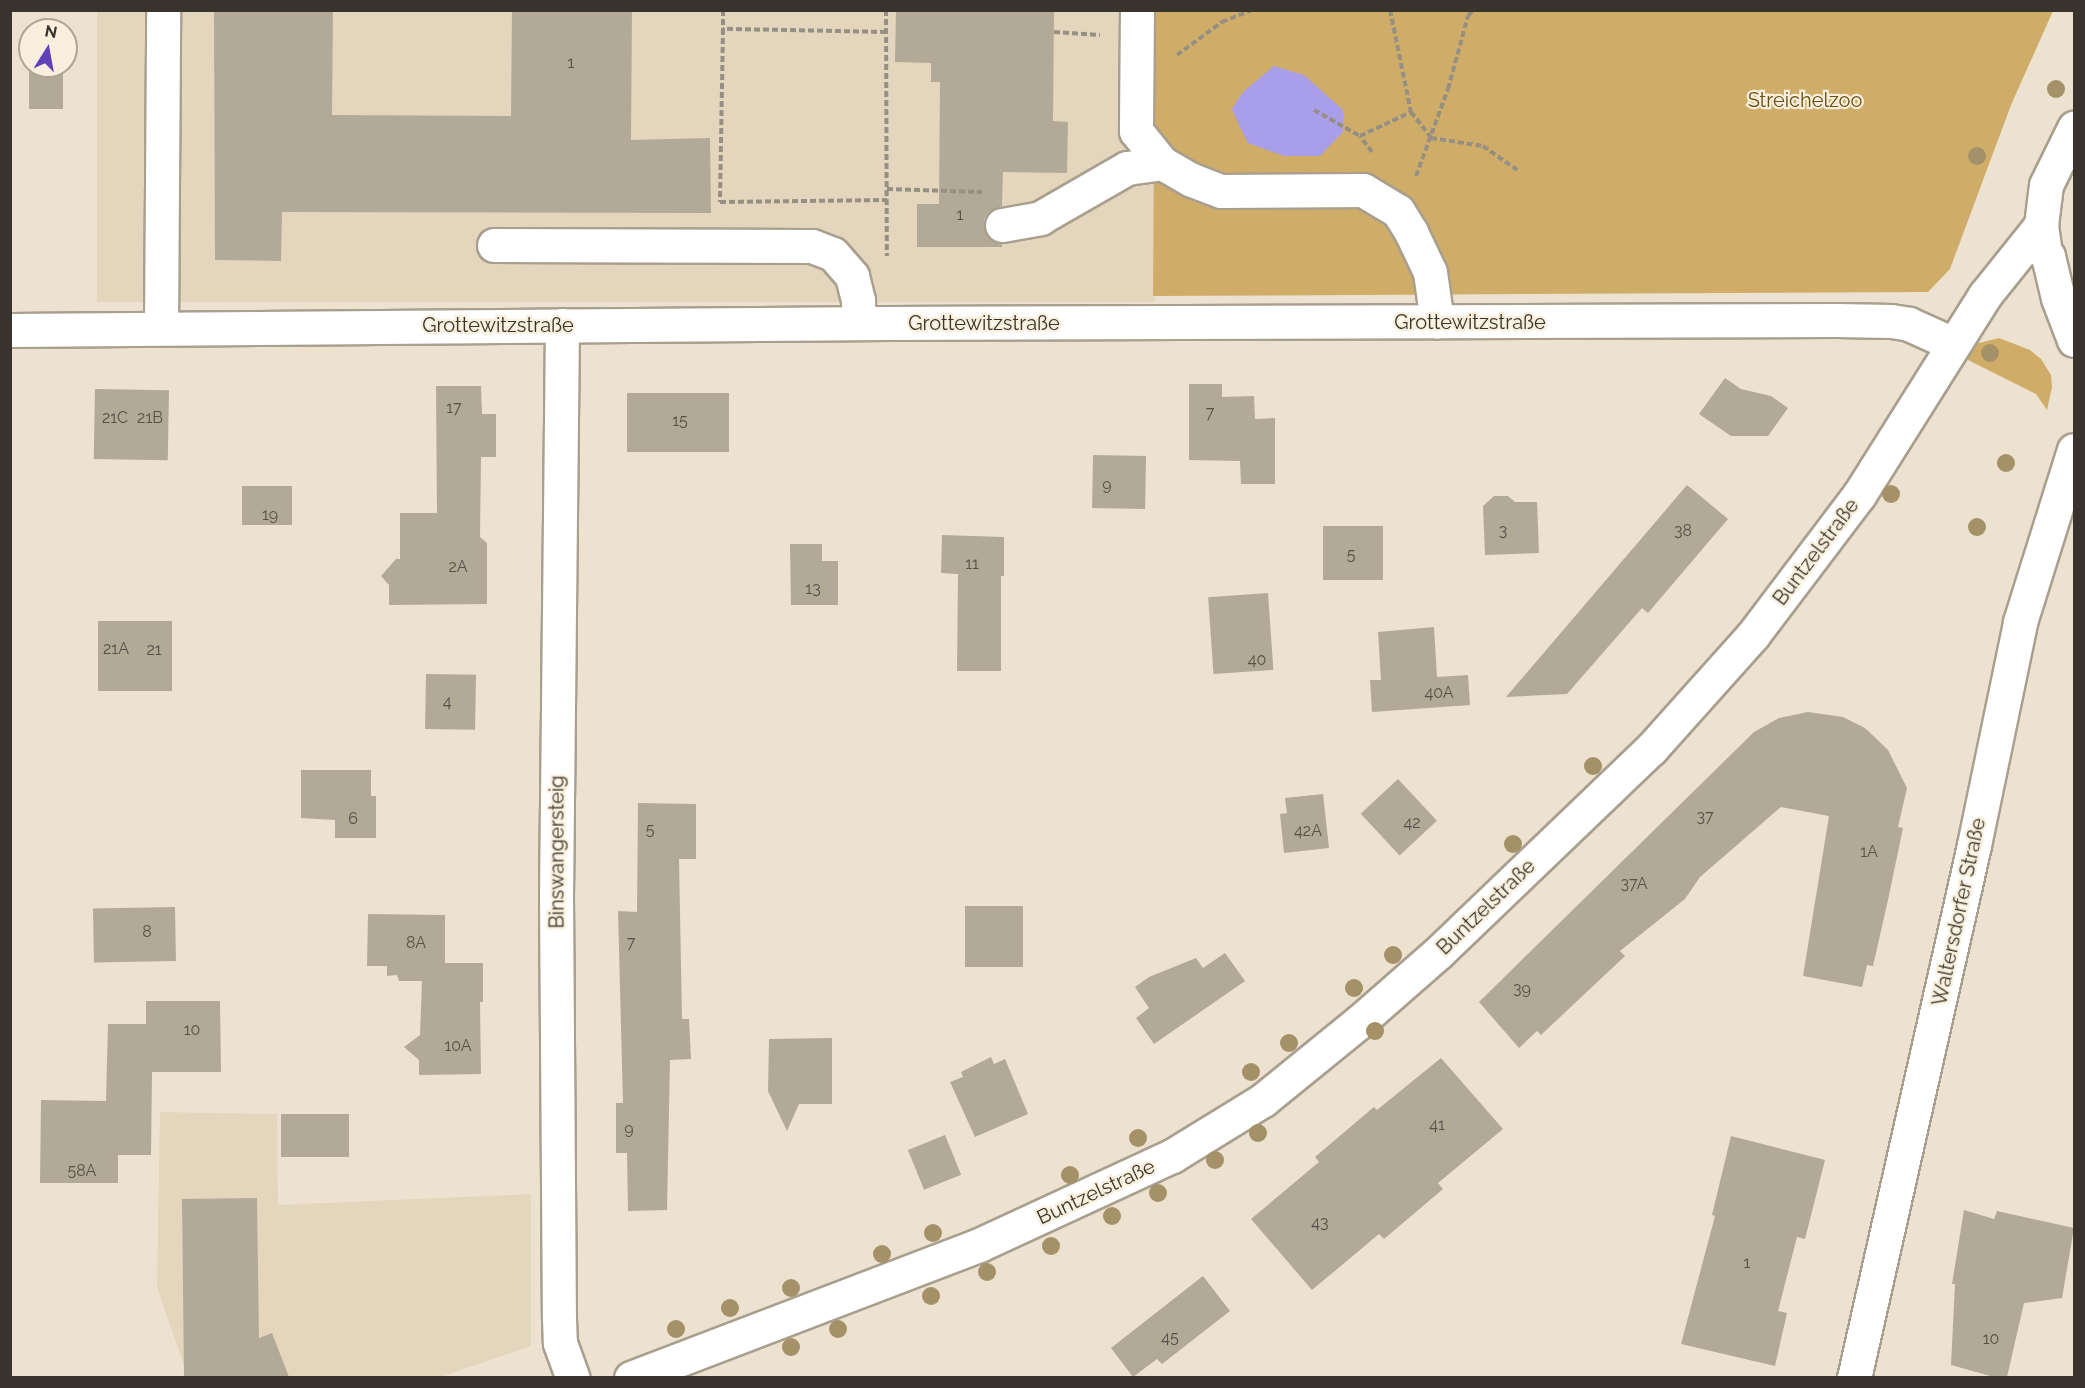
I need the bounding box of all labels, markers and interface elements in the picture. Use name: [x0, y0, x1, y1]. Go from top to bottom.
north arrow: [18, 18, 78, 78]
text: N: [43, 21, 59, 42]
house number: 1: [568, 53, 574, 73]
park label: Streichelzoo: [1748, 88, 1862, 112]
house number: 1: [957, 205, 963, 225]
street label: Grottewitzstraße: [1394, 310, 1546, 334]
street label: Grottewitzstraße: [908, 311, 1060, 335]
street label: Grottewitzstraße: [422, 313, 574, 337]
house number: 17: [446, 398, 462, 418]
house number: 7: [1206, 403, 1214, 423]
house number: 21C: [102, 408, 128, 428]
house number: 21B: [137, 408, 163, 428]
house number: 15: [672, 411, 688, 431]
house number: 9: [1102, 475, 1112, 495]
street label: Buntzelstraße: [1768, 494, 1864, 610]
house number: 19: [262, 505, 278, 525]
house number: 3: [1499, 521, 1507, 541]
house number: 38: [1674, 521, 1692, 541]
house number: 5: [1347, 545, 1355, 565]
house number: 11: [965, 554, 979, 574]
house number: 2A: [448, 557, 468, 577]
house number: 13: [805, 579, 821, 599]
house number: 21A: [103, 639, 129, 659]
house number: 21: [146, 640, 162, 660]
house number: 40: [1248, 650, 1266, 670]
house number: 40A: [1424, 683, 1454, 703]
house number: 4: [443, 692, 451, 712]
street label: Binswangersteig: [545, 775, 569, 929]
house number: 37: [1696, 807, 1714, 827]
house number: 6: [348, 809, 358, 829]
house number: 42: [1403, 813, 1421, 833]
street label: Waltersdorfer Straße: [1927, 816, 1991, 1008]
house number: 5: [646, 820, 654, 840]
house number: 42A: [1294, 821, 1322, 841]
house number: 1A: [1860, 842, 1878, 862]
street label: Buntzelstraße: [1432, 854, 1540, 960]
house number: 37A: [1620, 874, 1648, 894]
house number: 8: [142, 922, 152, 942]
house number: 8A: [406, 933, 426, 953]
house number: 7: [627, 933, 635, 953]
house number: 39: [1513, 979, 1531, 999]
house number: 10: [184, 1020, 200, 1040]
house number: 10A: [444, 1036, 472, 1056]
house number: 41: [1429, 1115, 1445, 1135]
house number: 9: [624, 1119, 634, 1139]
street label: Buntzelstraße: [1033, 1154, 1159, 1230]
house number: 58A: [68, 1161, 96, 1181]
house number: 43: [1311, 1213, 1329, 1233]
house number: 1: [1744, 1253, 1750, 1273]
house number: 45: [1161, 1328, 1179, 1348]
house number: 10: [1983, 1329, 1999, 1349]

